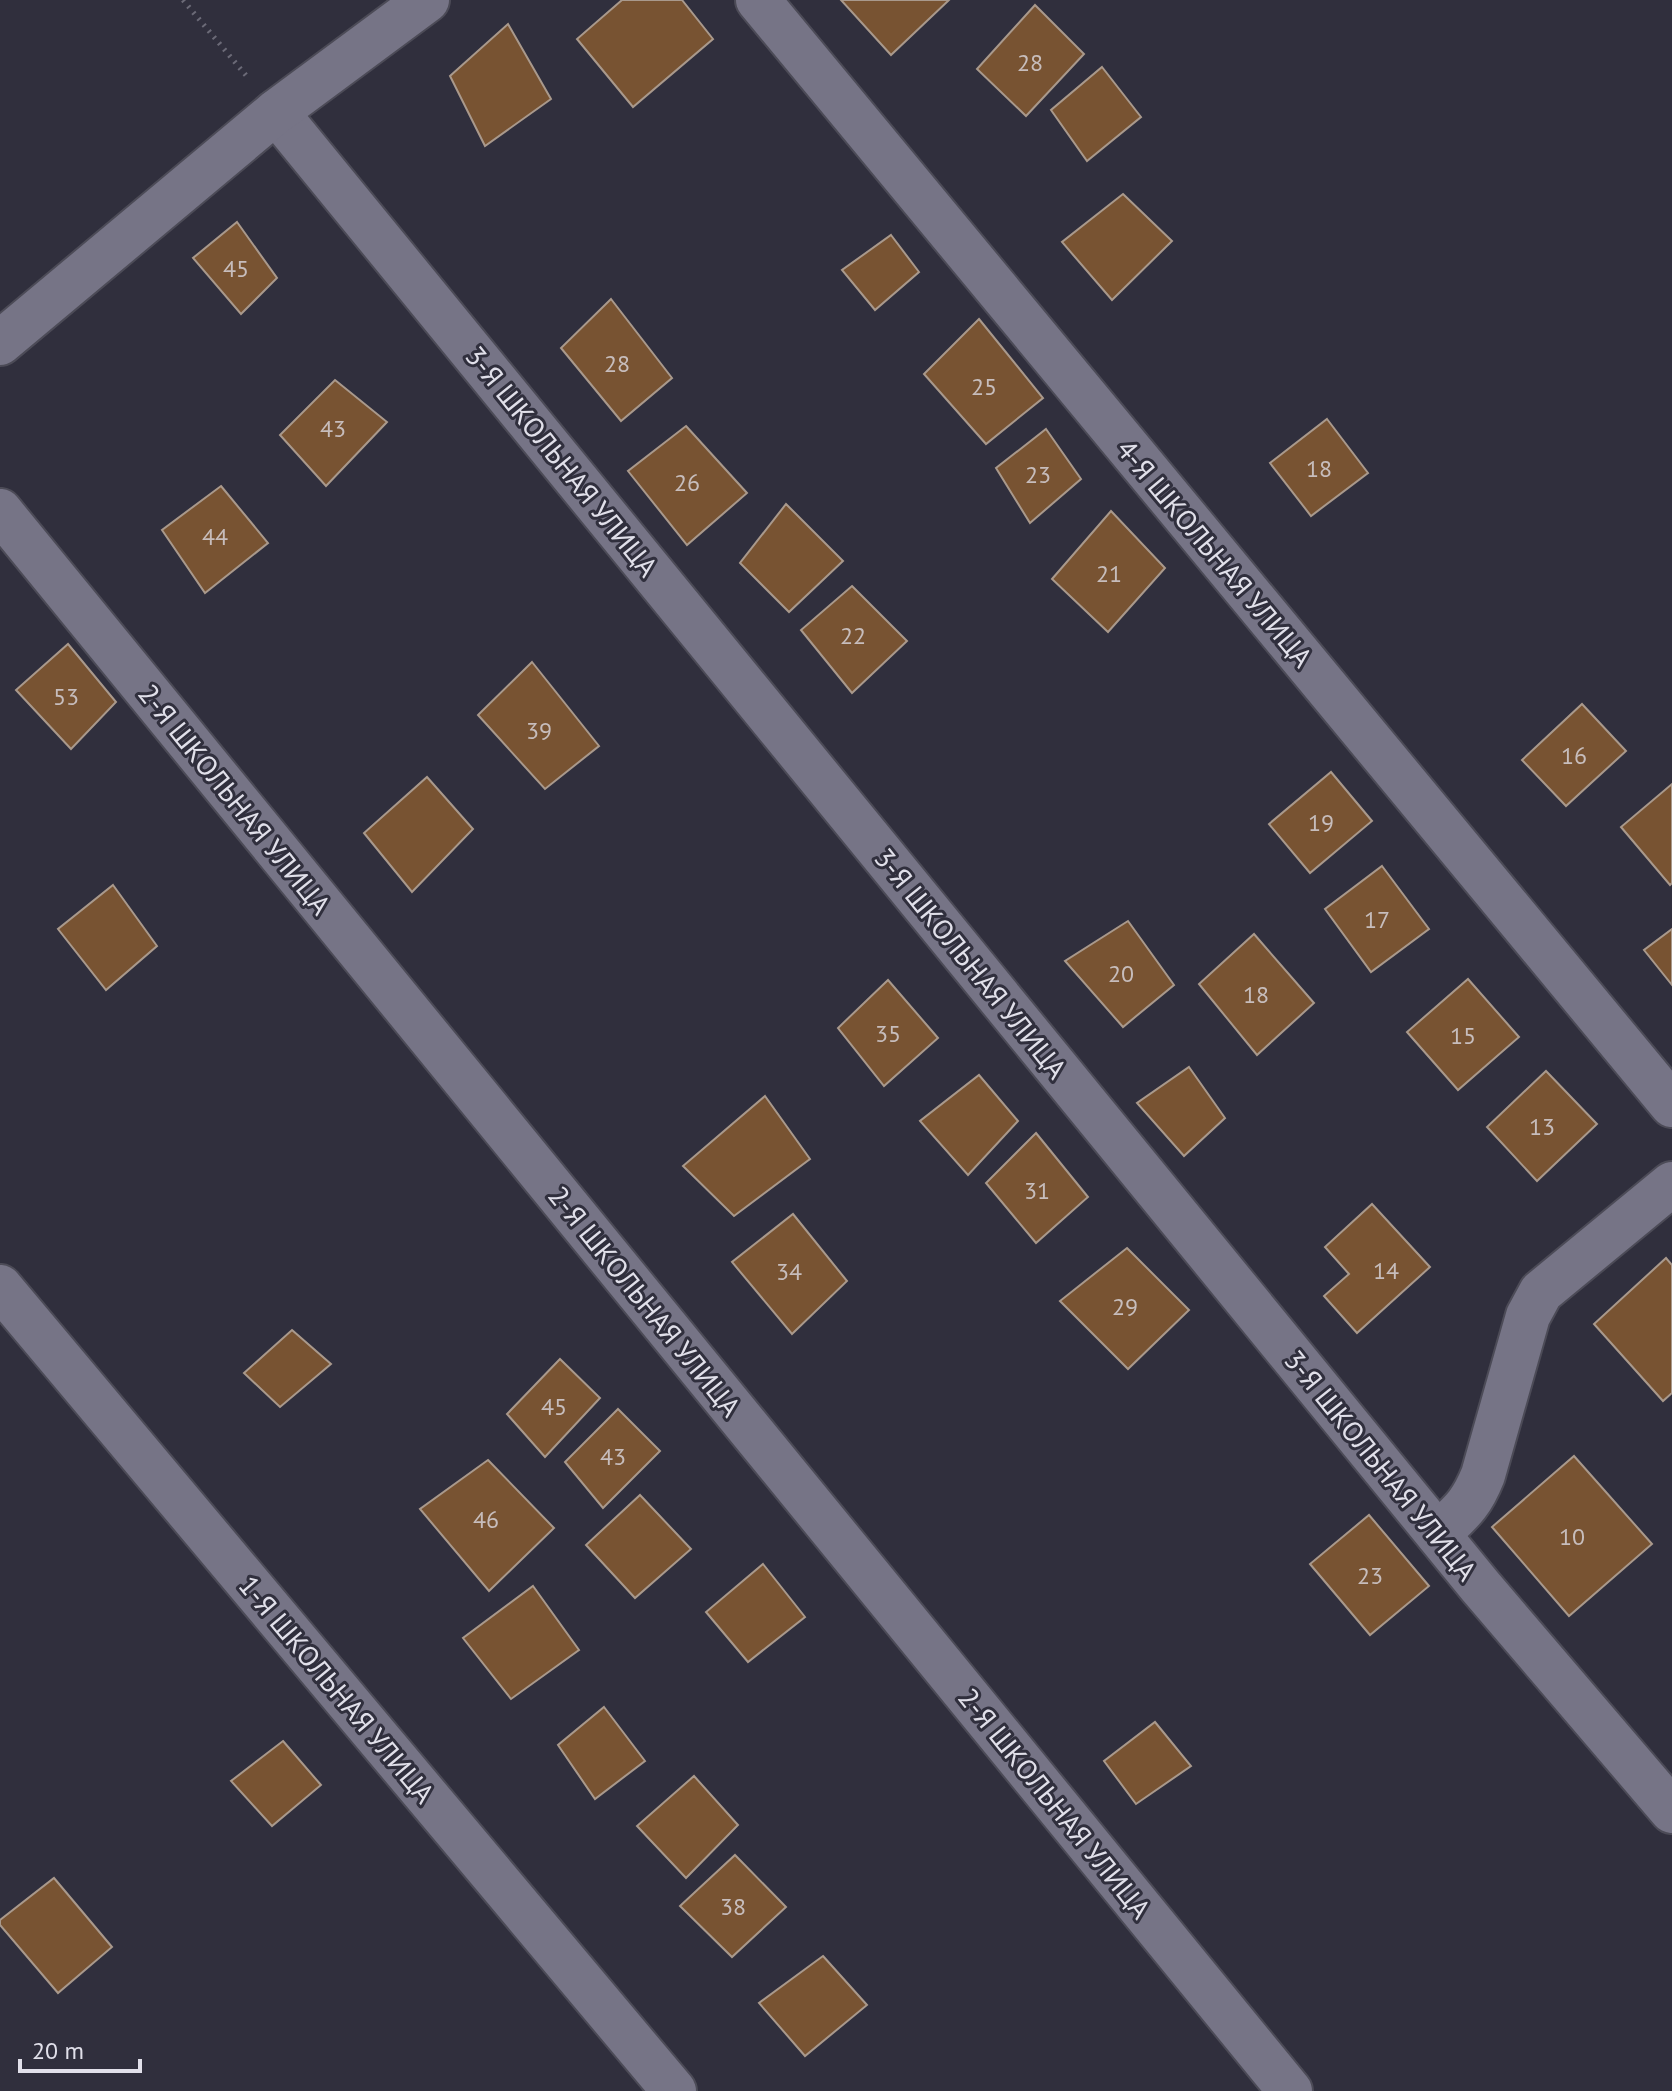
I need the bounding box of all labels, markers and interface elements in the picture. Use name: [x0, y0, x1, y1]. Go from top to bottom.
house number: 28: [1017, 47, 1043, 78]
house number: 45: [223, 253, 249, 284]
street label: 3-Я ШКОЛЬНАЯ УЛИЦА: [458, 338, 667, 584]
house number: 28: [604, 348, 630, 379]
house number: 25: [971, 371, 997, 402]
house number: 43: [320, 413, 346, 444]
street label: 4-Я ШКОЛЬНАЯ УЛИЦА: [1109, 431, 1322, 675]
house number: 18: [1306, 453, 1332, 484]
house number: 23: [1025, 459, 1051, 490]
house number: 26: [674, 467, 700, 498]
house number: 44: [202, 521, 228, 552]
house number: 21: [1096, 558, 1122, 589]
house number: 22: [840, 620, 866, 651]
street label: 2-Я ШКОЛЬНАЯ УЛИЦА: [131, 676, 340, 922]
house number: 53: [53, 681, 79, 712]
house number: 39: [526, 715, 552, 746]
house number: 16: [1561, 740, 1587, 771]
house number: 19: [1308, 807, 1334, 838]
street label: 3-Я ШКОЛЬНАЯ УЛИЦА: [867, 840, 1076, 1086]
house number: 17: [1364, 904, 1390, 935]
house number: 20: [1108, 958, 1134, 989]
house number: 18: [1243, 979, 1269, 1010]
house number: 35: [875, 1018, 901, 1049]
house number: 15: [1450, 1020, 1476, 1051]
house number: 13: [1529, 1111, 1555, 1142]
house number: 31: [1024, 1175, 1050, 1206]
street label: 2-Я ШКОЛЬНАЯ УЛИЦА: [541, 1178, 750, 1424]
house number: 14: [1373, 1255, 1399, 1286]
house number: 34: [776, 1256, 802, 1287]
house number: 29: [1112, 1291, 1138, 1322]
street label: 3-Я ШКОЛЬНАЯ УЛИЦА: [1277, 1342, 1486, 1588]
house number: 45: [541, 1391, 567, 1422]
house number: 43: [600, 1441, 626, 1472]
house number: 46: [473, 1504, 499, 1535]
house number: 10: [1559, 1521, 1585, 1552]
house number: 23: [1357, 1560, 1383, 1591]
street label: 1-Я ШКОЛЬНАЯ УЛИЦА: [231, 1567, 444, 1811]
street label: 2-Я ШКОЛЬНАЯ УЛИЦА: [951, 1680, 1160, 1926]
house number: 38: [720, 1891, 746, 1922]
scale bar: [20, 2023, 140, 2073]
text: 20 m: [32, 2035, 84, 2066]

